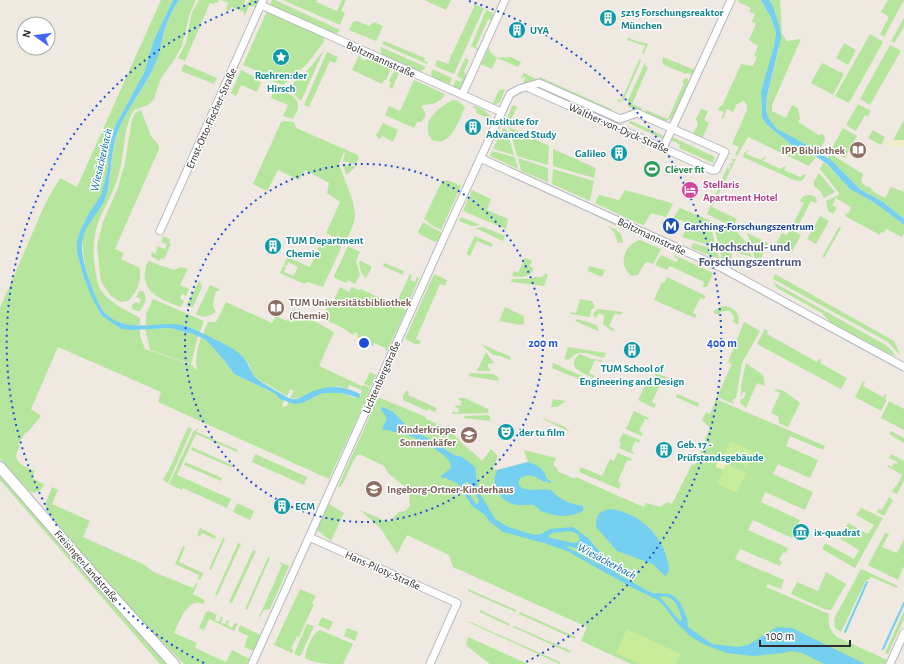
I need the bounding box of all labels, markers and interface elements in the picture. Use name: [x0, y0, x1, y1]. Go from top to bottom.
place label: 5215 Forschungsreaktor München: [621, 7, 723, 31]
building icon: 5215 Forschungsreaktor München: [598, 8, 618, 28]
north arrow: [16, 16, 56, 56]
building icon: UYA: [507, 20, 527, 40]
place label: UYA: [530, 25, 550, 36]
text: N: [21, 29, 33, 39]
street label: Boltzmannstraße: [345, 39, 417, 80]
place icon: Rœhren:der Hirsch: [271, 47, 291, 67]
street label: Ernst-Otto-Fischer-Straße: [184, 66, 239, 170]
place label: Rœhren:der Hirsch: [255, 70, 307, 94]
street label: Walther-von-Dyck-Straße: [567, 101, 671, 156]
place label: Institute for Advanced Study: [486, 116, 557, 140]
building icon: Institute for Advanced Study: [463, 117, 483, 137]
water label: Wiesäckerbach: [88, 127, 114, 193]
library icon: IPP Bibliothek: [848, 140, 868, 160]
building icon: Galileo: [609, 143, 629, 163]
place label: IPP Bibliothek: [782, 145, 846, 156]
place label: Galileo: [575, 148, 607, 159]
sports icon: Clever fit: [642, 159, 662, 179]
place label: Clever fit: [665, 164, 705, 175]
place label: Stellaris Apartment Hotel: [703, 179, 778, 203]
hotel icon: Stellaris Apartment Hotel: [680, 180, 700, 200]
street label: Boltzmannstraße: [616, 216, 688, 257]
metro station icon: Garching-Forschungszentrum: [661, 216, 681, 236]
place label: Garching-Forschungszentrum: [684, 221, 814, 232]
place label: TUM Department Chemie: [286, 235, 364, 259]
building icon: TUM Department Chemie: [263, 236, 283, 256]
district label: Hochschul- und Forschungszentrum: [698, 241, 802, 269]
place label: TUM Universitätsbibliothek (Chemie): [289, 297, 412, 321]
library icon: TUM Universitätsbibliothek (Chemie): [266, 298, 286, 318]
centre of rings: [357, 336, 371, 350]
text: 200 m: [528, 337, 558, 349]
text: 400 m: [707, 337, 737, 349]
street label: Lichtenbergstraße: [361, 339, 402, 415]
building icon: TUM School of Engineering and Design: [622, 340, 642, 360]
place label: TUM School of Engineering and Design: [580, 363, 685, 387]
theatre icon: der tu film: [496, 422, 516, 442]
place label: Kinderkrippe Sonnenkäfer: [397, 424, 456, 448]
school or university icon: Kinderkrippe Sonnenkäfer: [459, 425, 479, 445]
place label: der tu film: [519, 427, 565, 438]
place label: Geb. 17 - Prüfstandsgebäude: [677, 439, 764, 463]
building icon: Geb. 17 - Prüfstandsgebäude: [654, 440, 674, 460]
school or university icon: Ingeborg-Ortner-Kinderhaus: [364, 479, 384, 499]
place label: Ingeborg-Ortner-Kinderhaus: [387, 484, 513, 495]
building icon: ECM: [272, 496, 292, 516]
place label: ECM: [295, 501, 315, 512]
museum icon: ix-quadrat: [791, 522, 811, 542]
place label: ix-quadrat: [814, 527, 860, 538]
street label: Freisinger Landstraße: [52, 528, 121, 605]
water label: Wiesäckerbach: [576, 541, 638, 581]
street label: Hans-Piloty-Straße: [343, 549, 422, 592]
scale bar: [760, 622, 850, 648]
text: 100 m: [766, 630, 794, 642]

